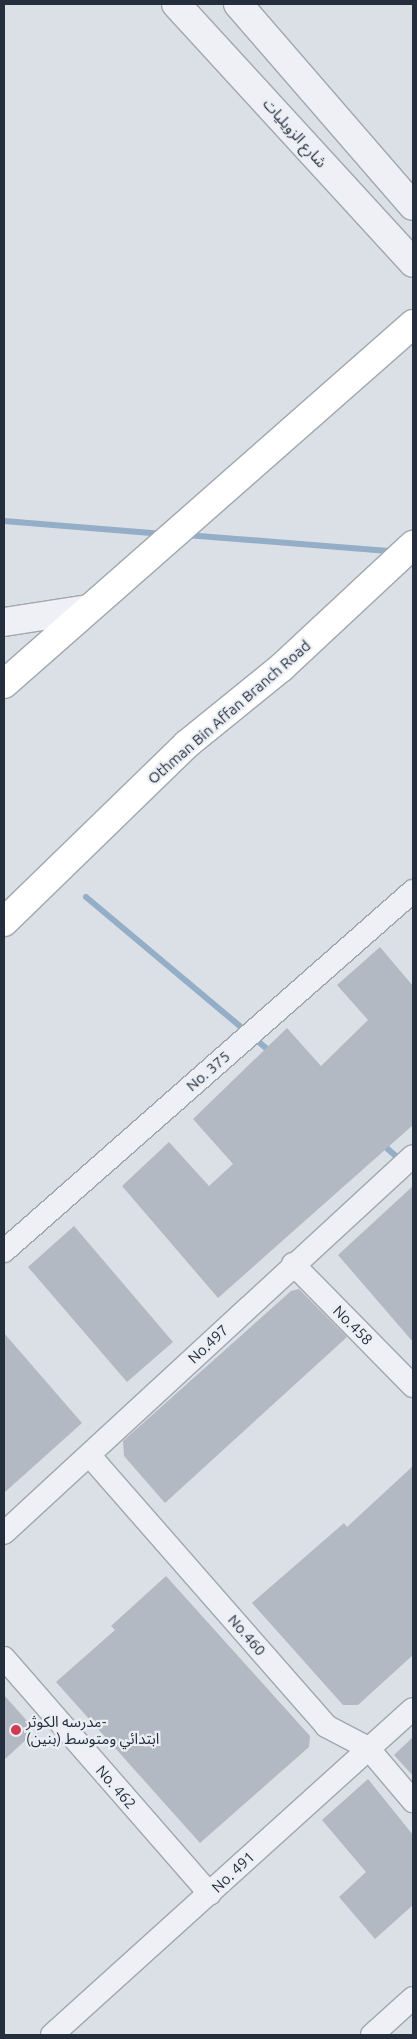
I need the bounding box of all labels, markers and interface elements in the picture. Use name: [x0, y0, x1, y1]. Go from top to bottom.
street label: شارع الزويليات: [259, 95, 331, 171]
street label: Othman Bin Affan Branch Road: [144, 636, 314, 788]
street label: No. 375: [182, 1047, 234, 1095]
street label: No.458: [329, 1301, 377, 1349]
street label: No.497: [184, 1321, 232, 1367]
street label: No.460: [224, 1611, 270, 1659]
place label: مدرسه الكوثر- ابتدائي ومتوسط (بنين): [26, 1712, 159, 1747]
marker: مدرسه الكوثر- ابتدائي ومتوسط (بنين): [10, 1724, 22, 1736]
street label: No. 462: [92, 1761, 140, 1813]
street label: No. 491: [208, 1848, 258, 1896]

